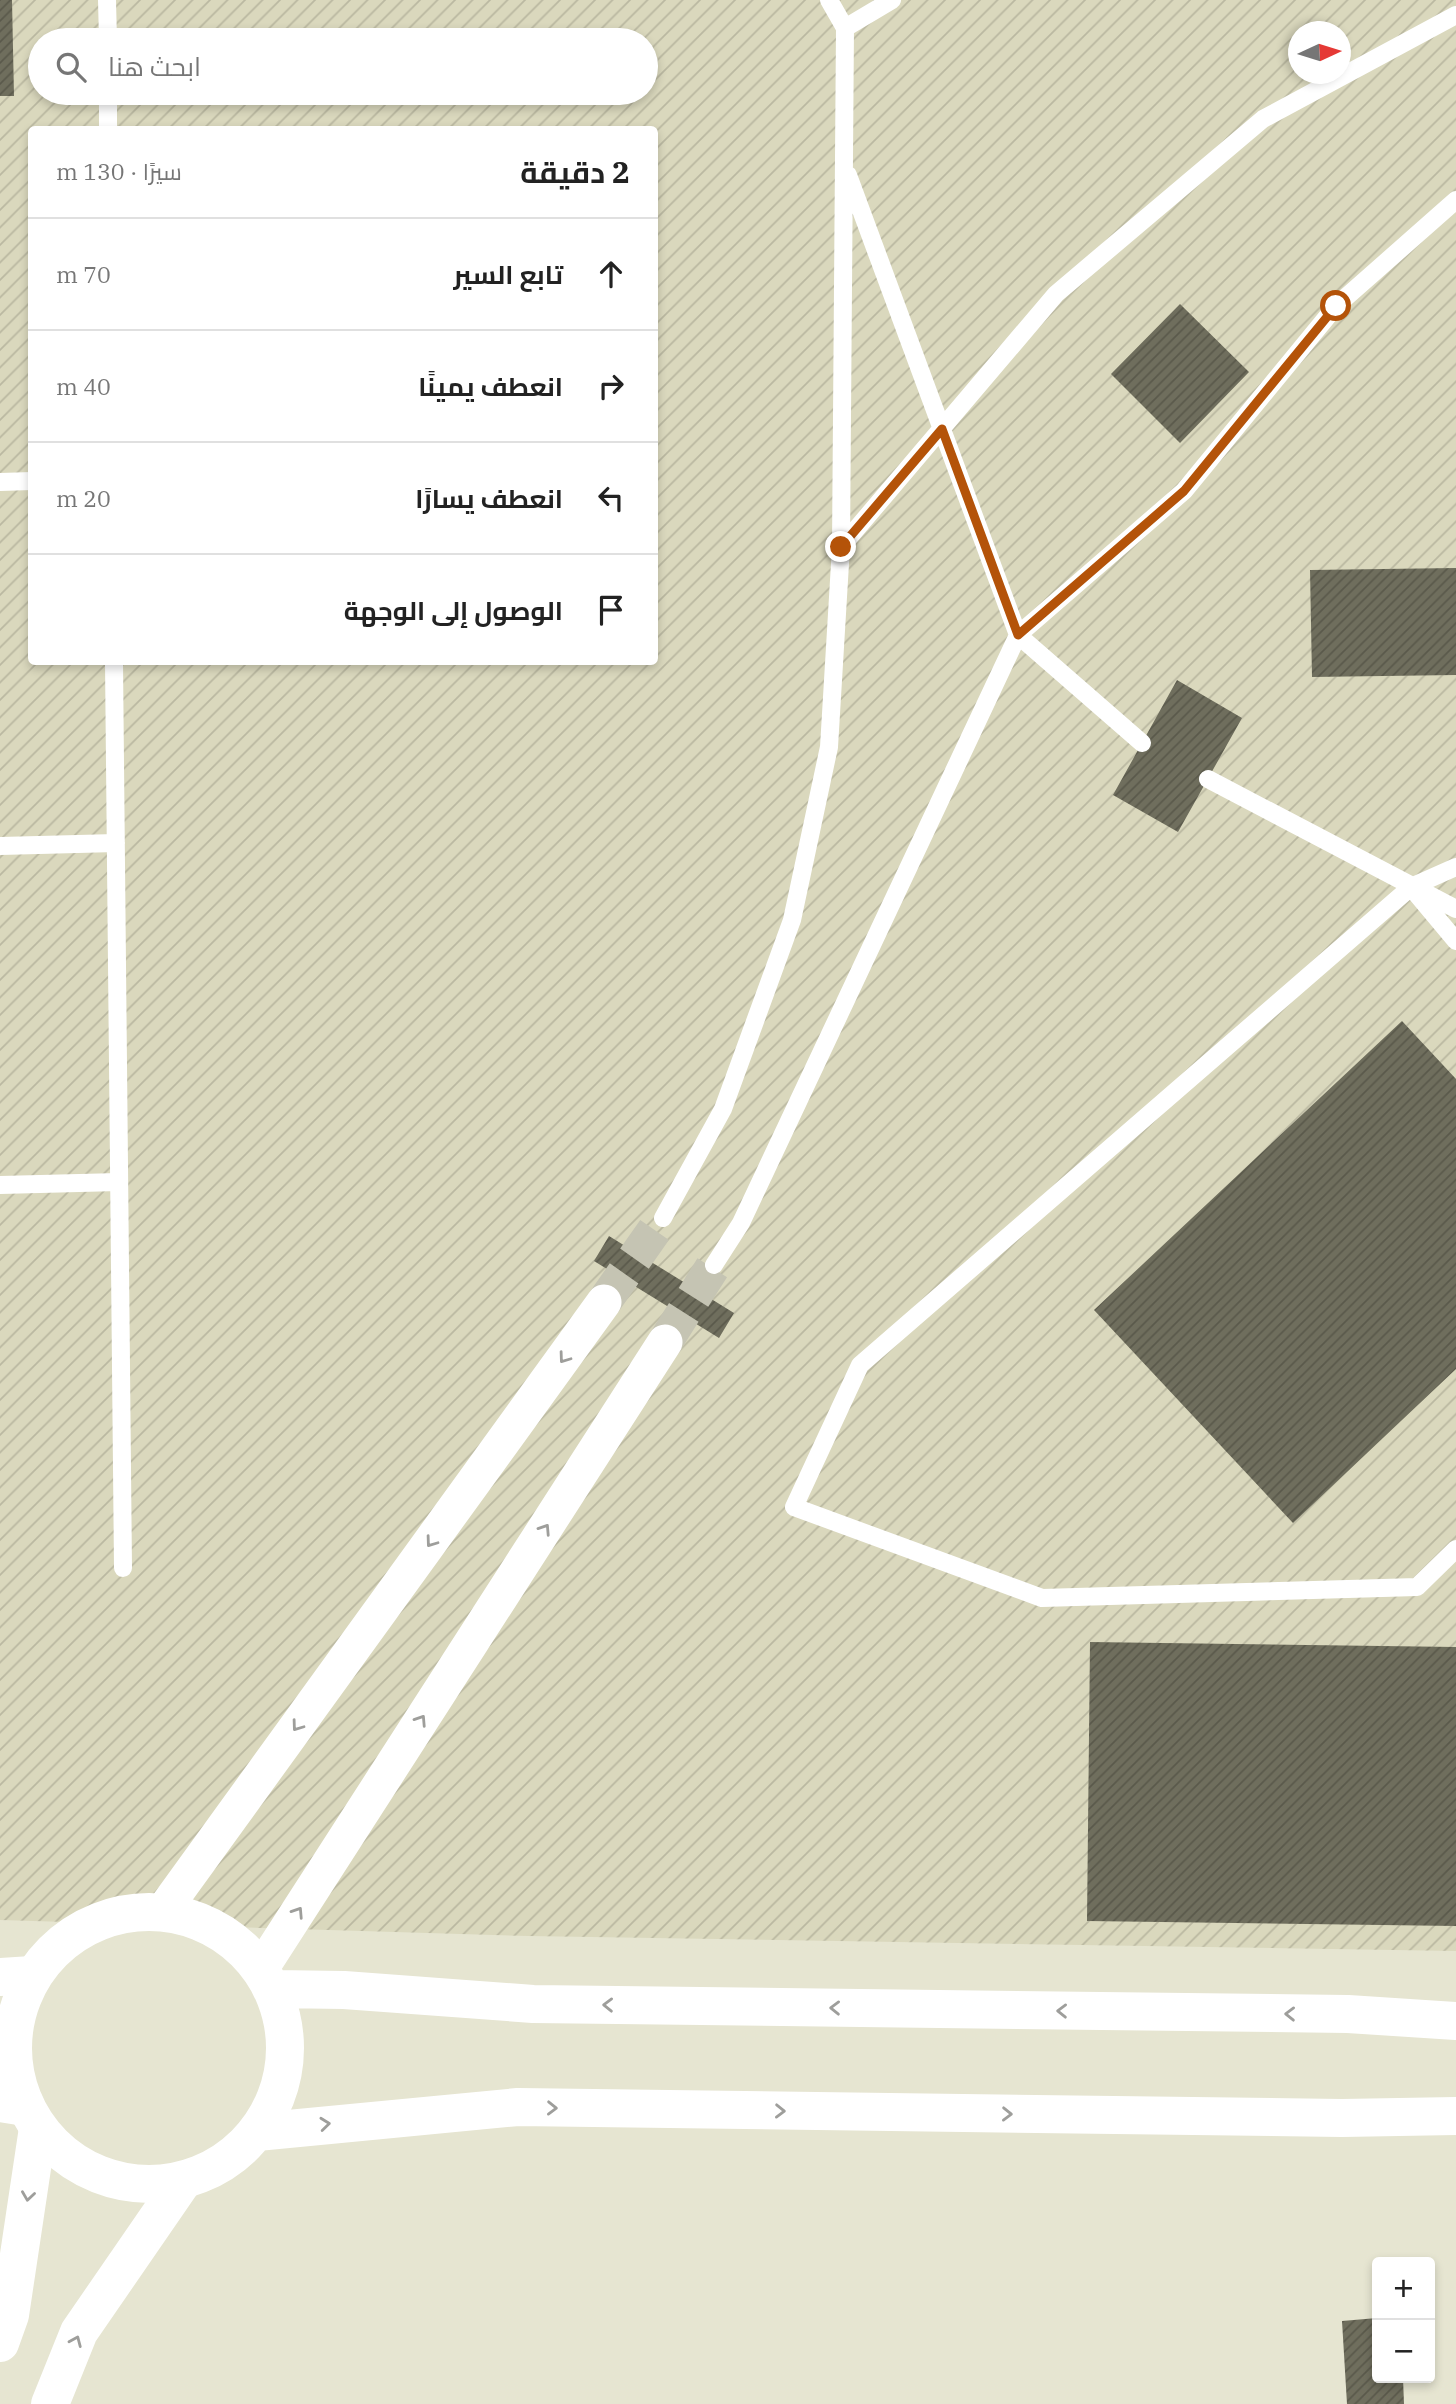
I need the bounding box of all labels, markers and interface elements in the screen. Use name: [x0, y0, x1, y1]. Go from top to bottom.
north arrow: [1288, 21, 1351, 84]
search box: [28, 28, 658, 105]
icon: search: [52, 48, 90, 86]
text: ابحث هنا: [108, 49, 201, 83]
text: 2 دقيقة: [520, 152, 630, 191]
text: سيرًا · 130 m: [56, 156, 182, 186]
icon: ahead: [592, 255, 630, 293]
text: تابع السير: [454, 257, 563, 291]
text: 70 m: [56, 259, 111, 289]
route start: [1320, 290, 1351, 321]
icon: right: [592, 367, 630, 405]
text: انعطف يمينًا: [418, 369, 563, 403]
text: 40 m: [56, 371, 111, 401]
icon: left: [592, 479, 630, 517]
text: انعطف يسارًا: [415, 481, 563, 515]
text: 20 m: [56, 483, 111, 513]
route end: [825, 531, 856, 562]
icon: arrive: [592, 591, 630, 629]
text: الوصول إلى الوجهة: [344, 593, 563, 627]
one-way arrow: [560, 1350, 573, 1363]
one-way arrow: [536, 1524, 549, 1537]
one-way arrow: [427, 1534, 439, 1547]
one-way arrow: [413, 1715, 426, 1728]
one-way arrow: [293, 1718, 305, 1731]
one-way arrow: [290, 1906, 303, 1919]
one-way arrow: [602, 1997, 612, 2013]
one-way arrow: [829, 2000, 840, 2016]
one-way arrow: [1057, 2003, 1067, 2019]
one-way arrow: [1284, 2006, 1295, 2021]
one-way arrow: [547, 2100, 558, 2115]
one-way arrow: [774, 2103, 785, 2118]
one-way arrow: [1002, 2106, 1013, 2121]
one-way arrow: [320, 2117, 331, 2132]
one-way arrow: [21, 2190, 36, 2201]
map controls: [1372, 2257, 1435, 2383]
button: +: [1372, 2257, 1435, 2320]
button: −: [1372, 2320, 1435, 2383]
one-way arrow: [67, 2335, 81, 2347]

